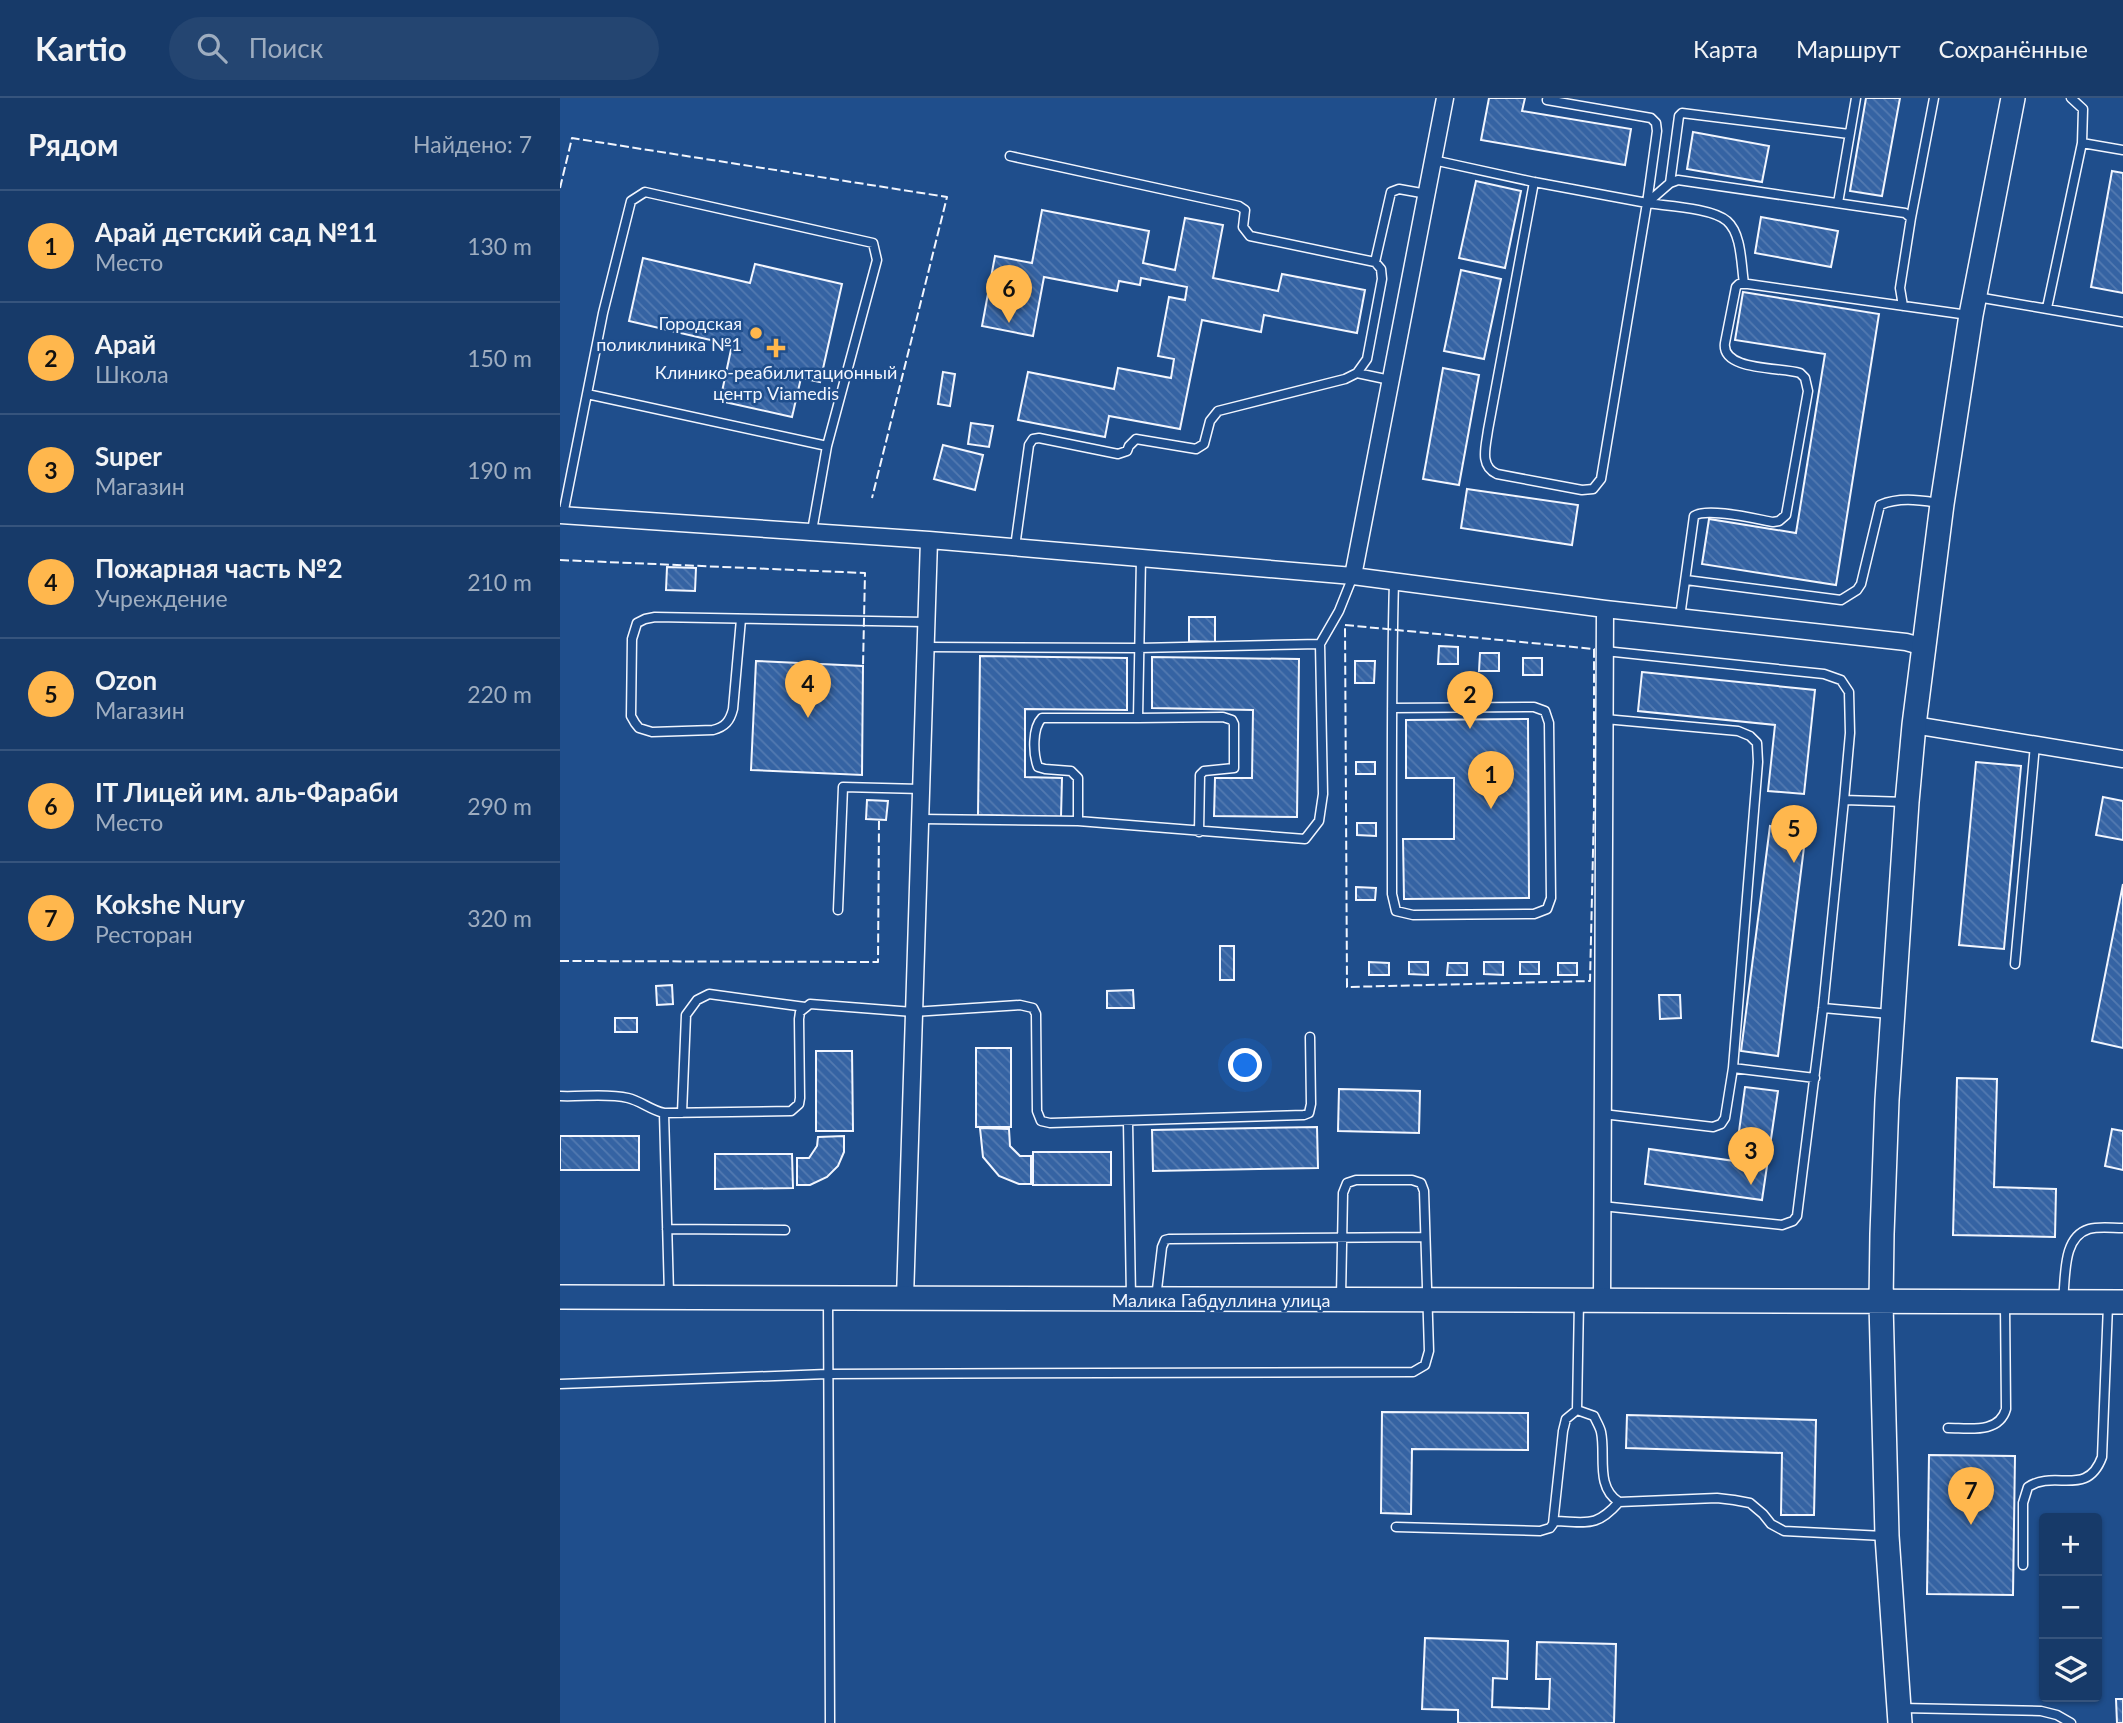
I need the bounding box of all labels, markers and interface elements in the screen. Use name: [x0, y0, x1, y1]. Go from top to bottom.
search box: [169, 17, 659, 80]
text: Kartio: [35, 28, 127, 68]
icon: search: [193, 29, 231, 67]
text: Поиск: [249, 32, 323, 64]
text: Карта: [1693, 34, 1758, 63]
text: Маршрут: [1796, 34, 1901, 63]
text: Сохранённые: [1939, 34, 2088, 63]
text: Рядом: [28, 126, 118, 162]
text: Найдено: 7: [413, 130, 532, 158]
text: Арай детский сад №11: [95, 216, 378, 248]
text: 1: [44, 232, 58, 260]
text: 130 m: [467, 232, 532, 260]
text: Место: [95, 248, 163, 276]
pin: 6: [986, 265, 1032, 323]
place label: Городская поликлиника №1: [596, 312, 742, 355]
marker: Городская поликлиника №1: [748, 325, 764, 341]
text: Арай: [95, 328, 156, 360]
marker: Клинико-реабилитационный центр Viamedis: [766, 338, 786, 358]
text: 2: [44, 344, 58, 372]
text: 150 m: [467, 344, 532, 372]
text: Школа: [95, 360, 169, 388]
place label: Клинико-реабилитационный центр Viamedis: [655, 361, 897, 404]
text: Super: [95, 440, 162, 472]
text: 3: [44, 456, 58, 484]
text: 190 m: [467, 456, 532, 484]
text: Магазин: [95, 472, 185, 500]
text: Пожарная часть №2: [95, 552, 342, 584]
text: 4: [44, 568, 58, 596]
text: 210 m: [467, 568, 532, 596]
text: Учреждение: [95, 584, 228, 612]
pin: 4: [785, 660, 831, 718]
text: Ozon: [95, 664, 157, 696]
pin: 2: [1447, 671, 1493, 729]
text: 5: [44, 680, 58, 708]
text: 220 m: [467, 680, 532, 708]
text: Магазин: [95, 696, 185, 724]
pin: 1: [1468, 751, 1514, 809]
text: IT Лицей им. аль-Фараби: [95, 776, 399, 808]
text: 6: [44, 792, 58, 820]
text: 290 m: [467, 792, 532, 820]
pin: 5: [1771, 805, 1817, 863]
text: Место: [95, 808, 163, 836]
text: Kokshe Nury: [95, 888, 245, 920]
text: 7: [44, 904, 58, 932]
text: 320 m: [467, 904, 532, 932]
text: Ресторан: [95, 920, 193, 948]
your location: [1228, 1048, 1262, 1082]
pin: 3: [1728, 1127, 1774, 1185]
street label: Малика Габдуллина улица: [1112, 1289, 1330, 1311]
pin: 7: [1948, 1467, 1994, 1525]
map controls: [2039, 1513, 2102, 1702]
button: +: [2039, 1513, 2102, 1576]
button: −: [2039, 1576, 2102, 1639]
button: layers: [2039, 1639, 2102, 1702]

